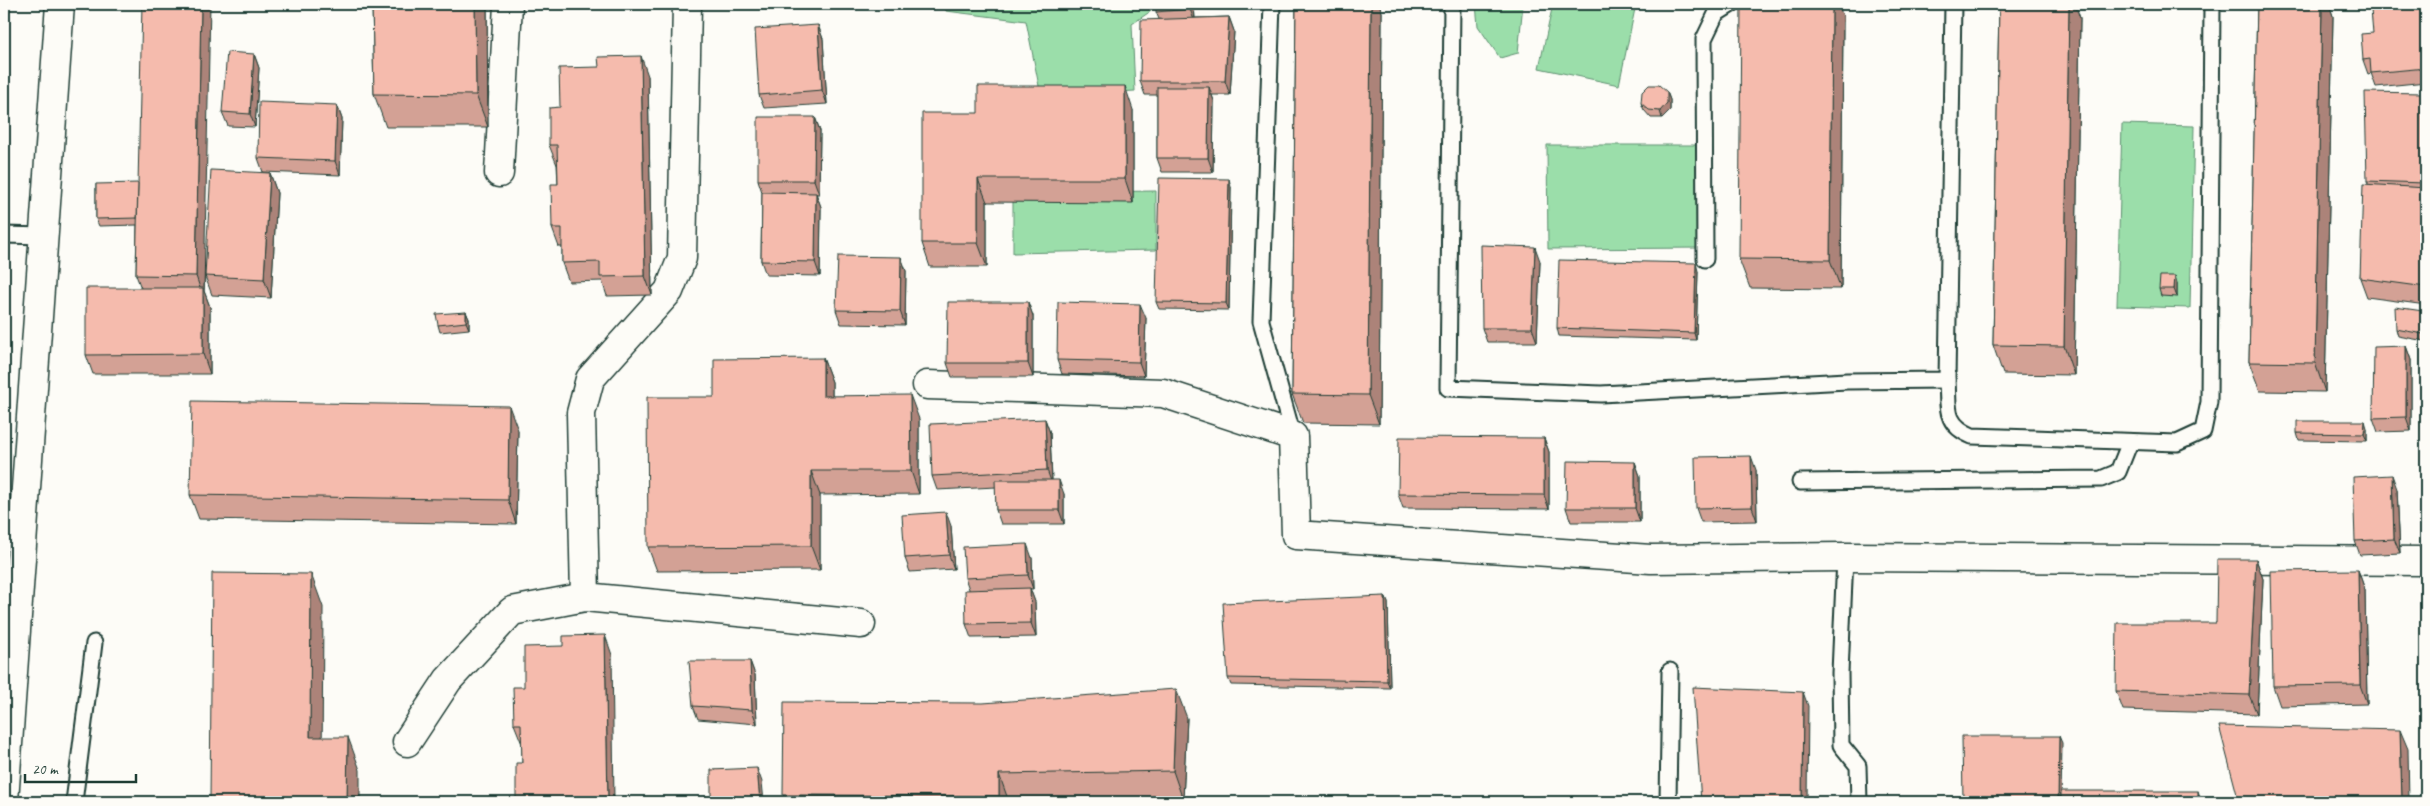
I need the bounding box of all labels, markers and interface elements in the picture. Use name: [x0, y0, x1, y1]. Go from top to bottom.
scale bar: [25, 751, 136, 783]
text: 20 m: [32, 760, 59, 779]

